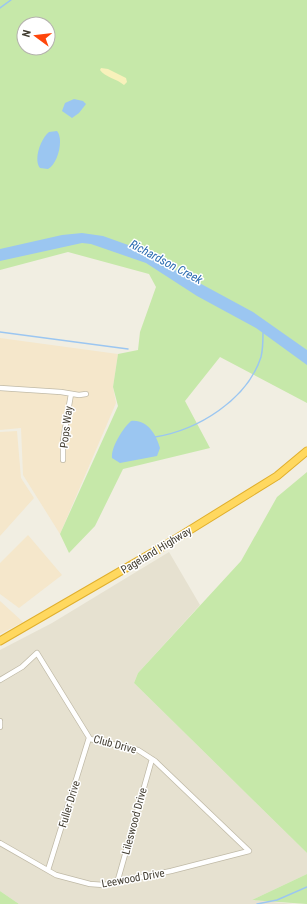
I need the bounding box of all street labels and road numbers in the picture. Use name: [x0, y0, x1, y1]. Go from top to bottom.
street label: Pops Way: [57, 405, 76, 449]
street label: Pageland Highway: [119, 524, 194, 577]
street label: Club Drive: [92, 733, 138, 756]
street label: Fuller Drive: [56, 779, 83, 829]
street label: Lileswood Drive: [119, 786, 150, 856]
street label: Leewood Drive: [101, 867, 166, 890]

